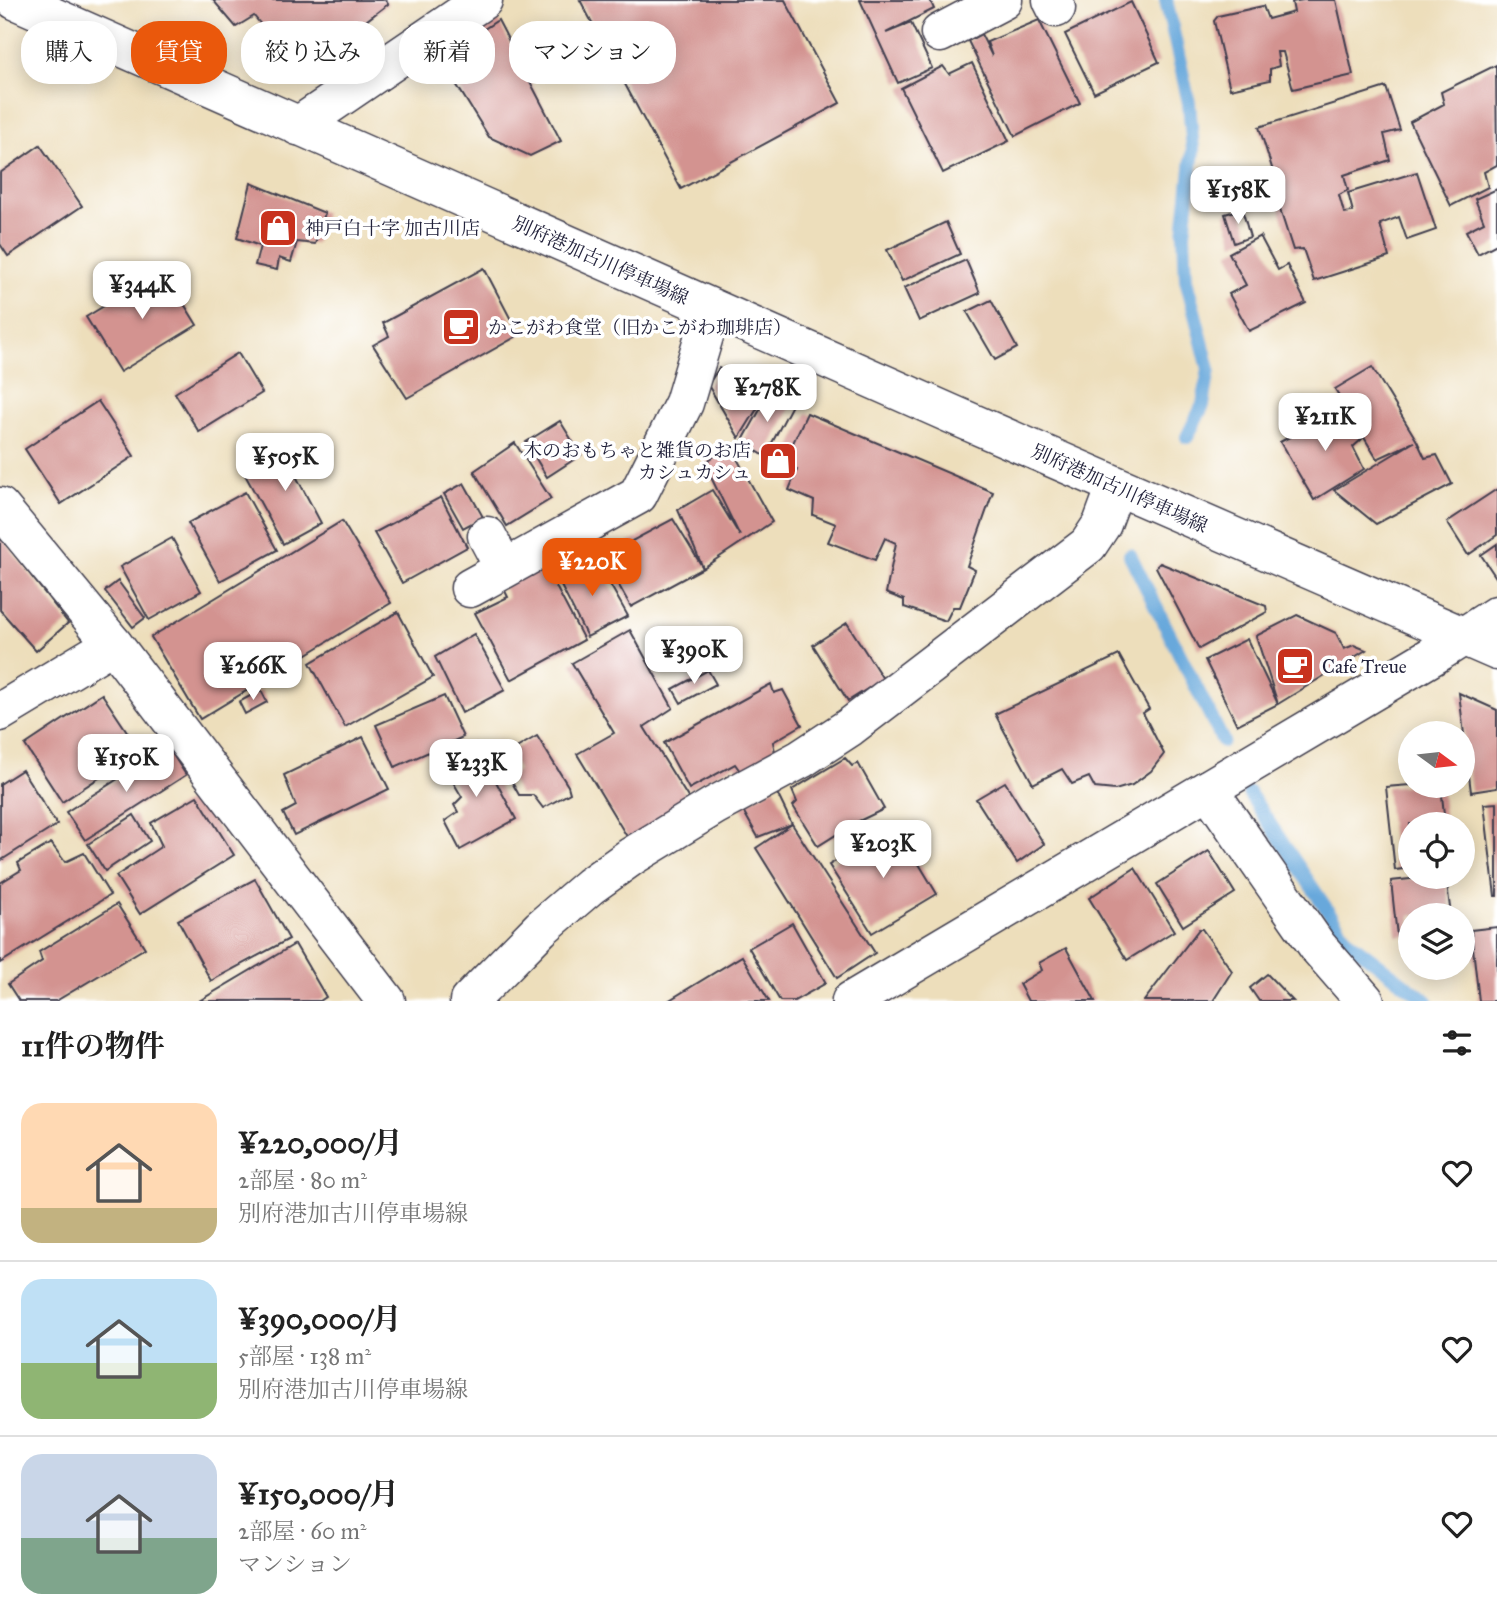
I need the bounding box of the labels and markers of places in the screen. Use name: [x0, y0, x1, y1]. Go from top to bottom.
pin: ¥158K: [1189, 166, 1287, 226]
shop icon: 神戸白十字 加古川店: [257, 207, 299, 249]
place label: 神戸白十字 加古川店: [305, 217, 480, 240]
pin: ¥344K: [93, 262, 191, 321]
cafe icon: かこがわ食堂（旧かこがわ珈琲店）: [440, 306, 482, 348]
place label: かこがわ食堂（旧かこがわ珈琲店）: [488, 316, 792, 339]
pin: ¥278K: [718, 364, 816, 424]
pin: ¥211K: [1276, 393, 1374, 453]
pin: ¥505K: [236, 434, 334, 493]
place label: 木のおもちゃと雑貨のお店 カシュカシュ: [523, 439, 751, 484]
shop icon: 木のおもちゃと雑貨のお店 カシュカシュ: [757, 440, 799, 482]
pin: ¥220K: [543, 538, 641, 598]
pin: ¥390K: [645, 626, 743, 686]
pin: ¥266K: [204, 642, 302, 702]
cafe icon: Cafe Treue: [1274, 645, 1316, 687]
place label: Cafe Treue: [1322, 655, 1407, 678]
pin: ¥150K: [77, 734, 175, 794]
pin: ¥233K: [427, 740, 525, 799]
pin: ¥203K: [834, 820, 932, 880]

